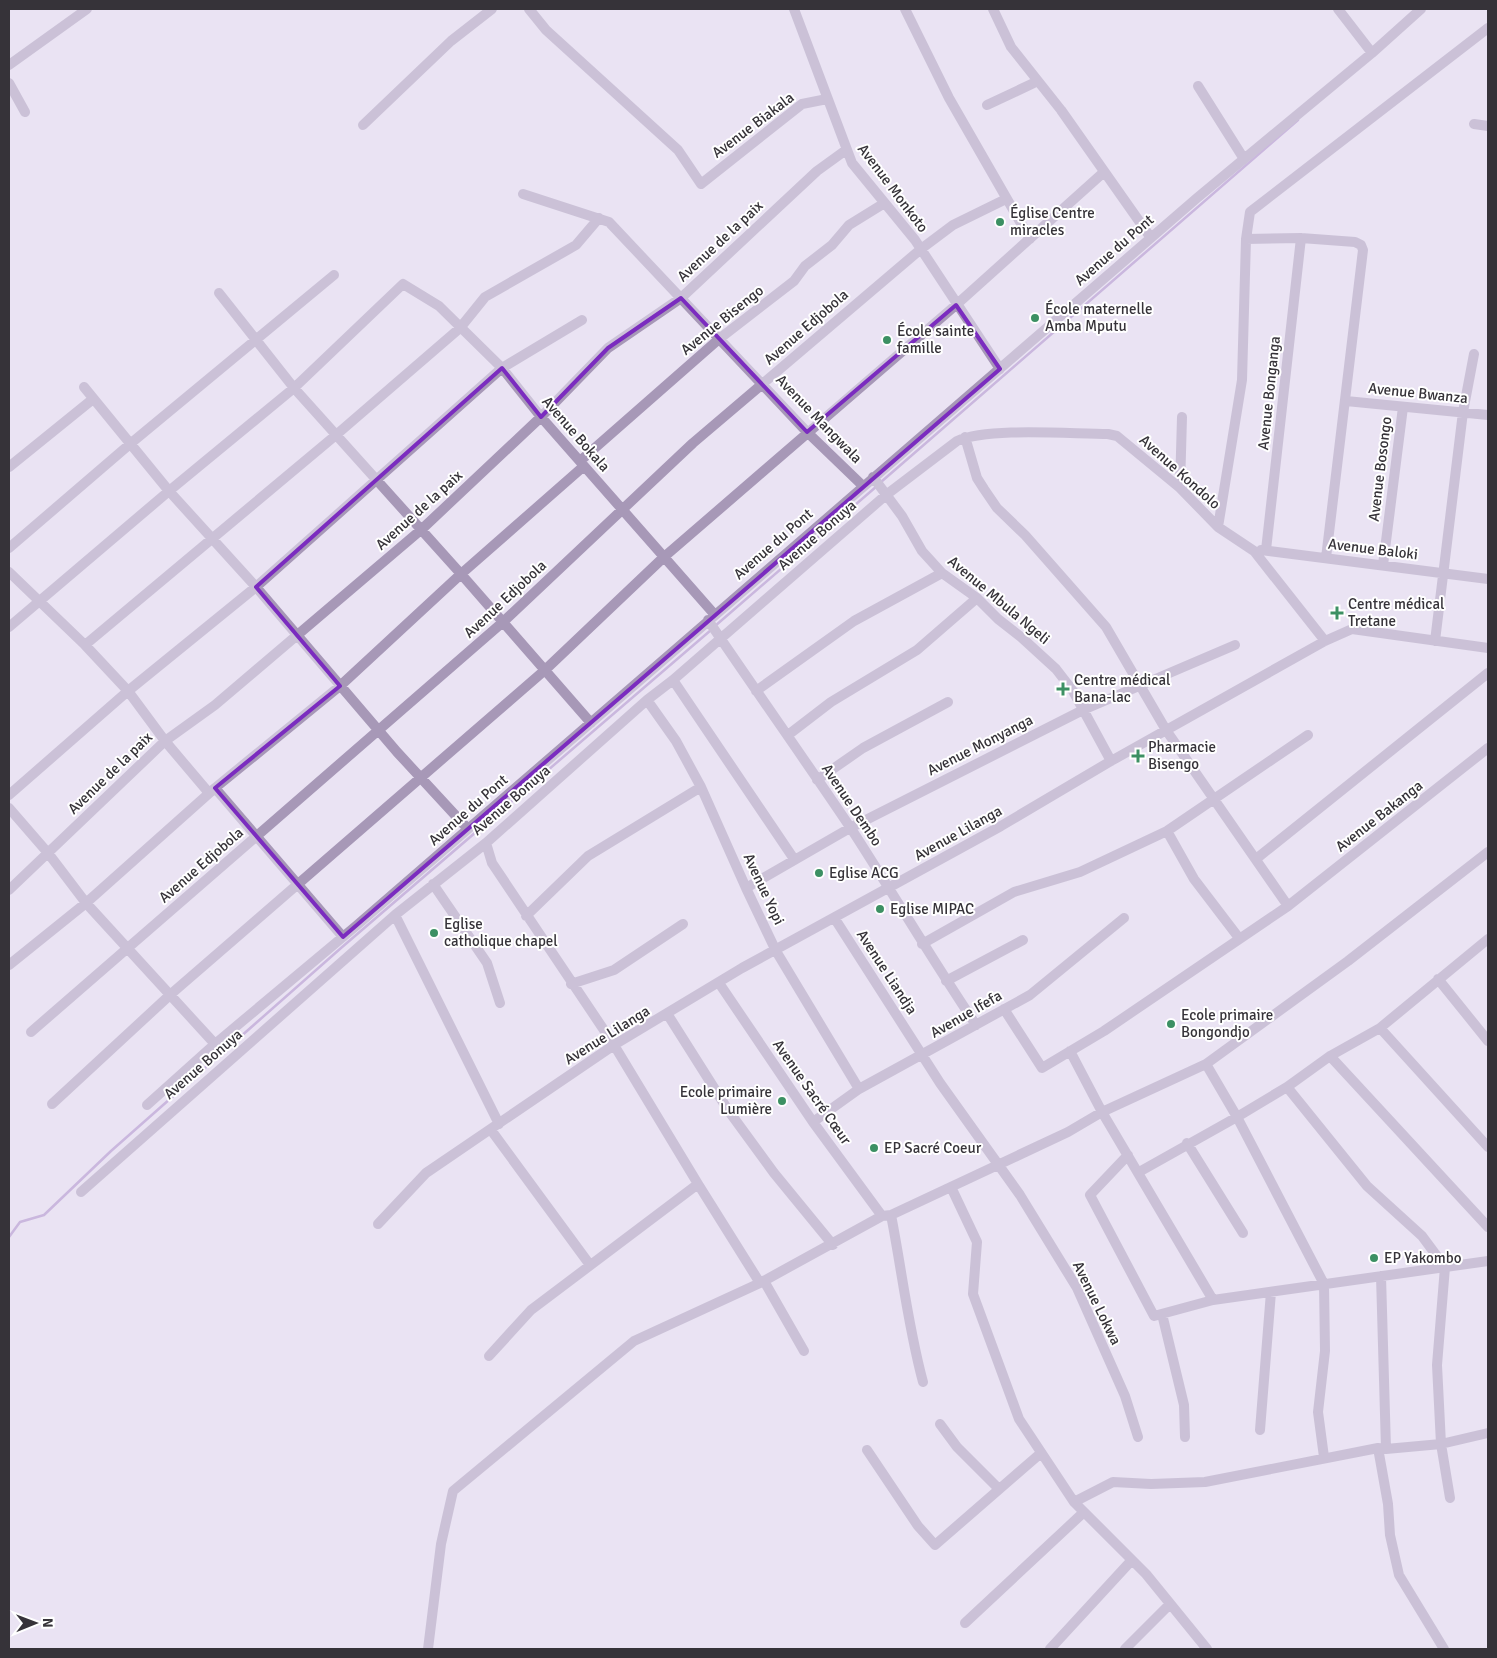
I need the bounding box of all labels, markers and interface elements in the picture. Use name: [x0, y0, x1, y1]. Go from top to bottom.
street label: Avenue Biakala: [708, 88, 798, 162]
street label: Avenue Monkoto: [854, 140, 932, 236]
street label: Avenue de la paix: [673, 197, 767, 285]
place label: Église Centre miracles: [1010, 203, 1095, 239]
street label: Avenue du Pont: [1071, 211, 1157, 289]
marker: Église Centre miracles: [994, 216, 1006, 228]
street label: Avenue Bisengo: [677, 281, 767, 359]
street label: Avenue Edjobola: [760, 285, 852, 369]
place label: École maternelle Amba Mputu: [1045, 299, 1152, 335]
marker: École maternelle Amba Mputu: [1029, 312, 1041, 324]
place label: École sainte famille: [897, 321, 974, 357]
marker: École sainte famille: [881, 334, 893, 346]
street label: Avenue Bonganga: [1254, 335, 1284, 451]
street label: Avenue Mangwala: [772, 371, 866, 467]
street label: Avenue Bwanza: [1367, 379, 1469, 407]
street label: Avenue Bokala: [538, 393, 614, 475]
street label: Avenue Bosongo: [1365, 415, 1395, 522]
street label: Avenue Kondolo: [1136, 431, 1224, 513]
street label: Avenue de la paix: [372, 466, 466, 554]
street label: Avenue Bonuya: [774, 496, 860, 574]
street label: Avenue du Pont: [730, 505, 816, 583]
street label: Avenue Baloki: [1327, 535, 1419, 563]
street label: Avenue Mbula Ngeli: [944, 552, 1054, 648]
street label: Avenue Edjobola: [460, 556, 550, 642]
place label: Centre médical Tretane: [1348, 595, 1444, 630]
marker: Centre médical Tretane: [1330, 606, 1344, 620]
place label: Centre médical Bana-lac: [1074, 671, 1170, 706]
marker: Centre médical Bana-lac: [1056, 682, 1070, 696]
street label: Avenue Monyanga: [924, 711, 1036, 779]
street label: Avenue de la paix: [64, 728, 156, 818]
place label: Pharmacie Bisengo: [1148, 738, 1216, 773]
marker: Pharmacie Bisengo: [1132, 750, 1144, 762]
street label: Avenue Bonuya: [468, 761, 554, 839]
street label: Avenue Dembo: [818, 761, 886, 850]
street label: Avenue du Pont: [425, 771, 511, 849]
street label: Avenue Bakanga: [1332, 776, 1426, 856]
street label: Avenue Lilanga: [911, 801, 1005, 865]
street label: Avenue Edjobola: [155, 823, 247, 907]
street label: Avenue Yopi: [740, 850, 788, 928]
place label: Eglise ACG: [829, 864, 899, 882]
marker: Eglise ACG: [813, 867, 825, 879]
place label: Eglise MIPAC: [890, 900, 974, 918]
marker: Eglise MIPAC: [874, 903, 886, 915]
place label: Eglise catholique chapel: [444, 915, 558, 950]
street label: Avenue Liandja: [853, 926, 921, 1018]
marker: Eglise catholique chapel: [428, 927, 440, 939]
street label: Avenue Ifefa: [927, 986, 1005, 1042]
street label: Avenue Lilanga: [561, 1002, 653, 1068]
place label: Ecole primaire Bongondjo: [1181, 1006, 1273, 1041]
marker: Ecole primaire Bongondjo: [1165, 1018, 1177, 1030]
street label: Avenue Bonuya: [160, 1025, 246, 1103]
street label: Avenue Sacré Cœur: [769, 1036, 855, 1148]
place label: Ecole primaire Lumière: [680, 1083, 772, 1118]
marker: Ecole primaire Lumière: [776, 1095, 788, 1107]
place label: EP Sacré Coeur: [884, 1139, 982, 1157]
marker: EP Sacré Coeur: [868, 1142, 880, 1154]
place label: EP Yakombo: [1384, 1249, 1462, 1267]
marker: EP Yakombo: [1368, 1252, 1380, 1264]
street label: Avenue Lokwa: [1069, 1258, 1125, 1348]
north arrow: [10, 1598, 60, 1648]
text: N: [39, 1618, 56, 1628]

